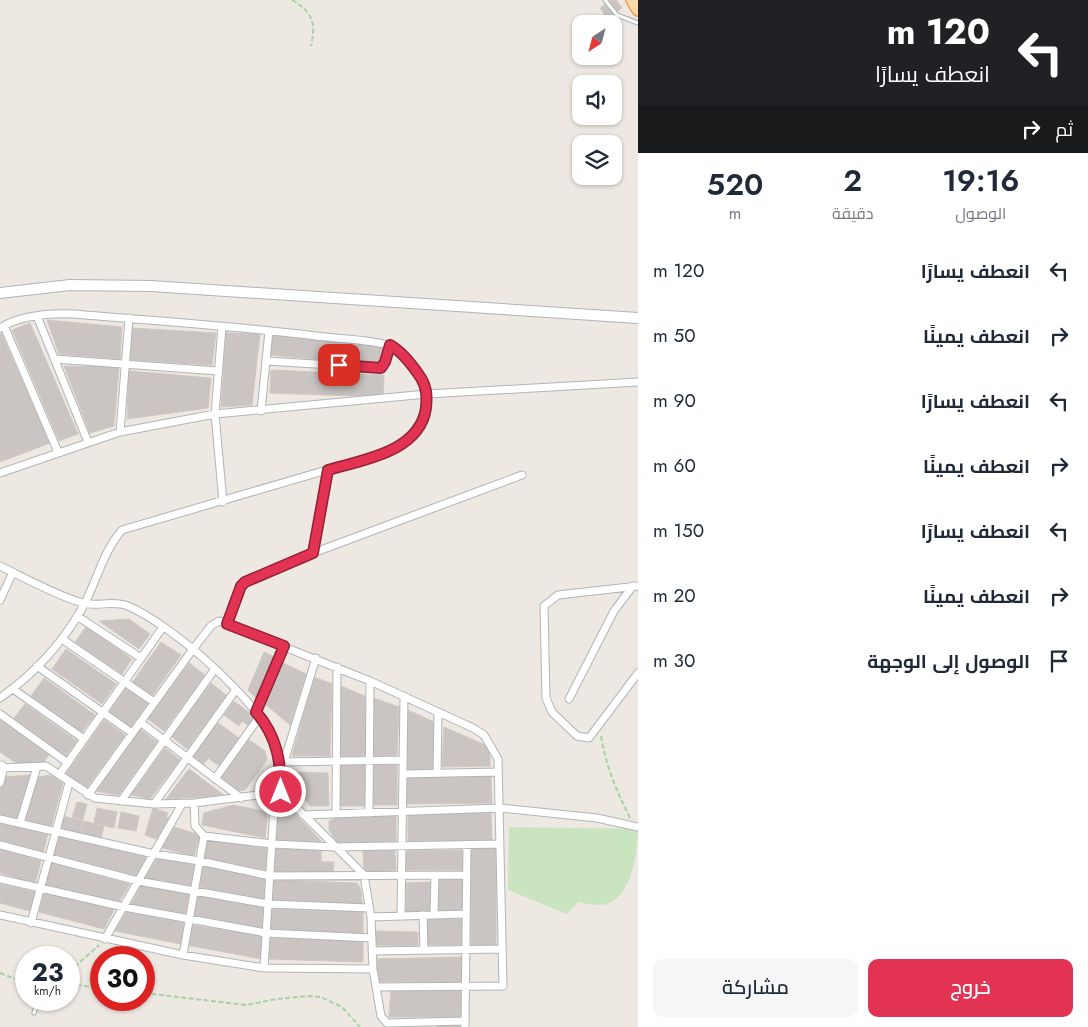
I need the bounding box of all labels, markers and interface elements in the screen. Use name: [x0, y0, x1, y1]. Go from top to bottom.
text: 120 m: [887, 7, 990, 57]
north arrow: [572, 15, 622, 65]
map controls: [572, 15, 622, 185]
icon: left: [1008, 20, 1073, 85]
text: انعطف يسارًا: [875, 58, 990, 90]
button: sound: [572, 75, 622, 125]
icon: right: [1017, 115, 1045, 143]
text: ثم: [1055, 116, 1073, 143]
button: layers: [572, 135, 622, 185]
text: 2: [843, 159, 862, 202]
text: 19:16: [942, 159, 1019, 202]
text: 520: [707, 163, 763, 206]
text: m: [729, 202, 741, 225]
text: دقيقة: [832, 202, 874, 225]
text: الوصول: [955, 202, 1006, 225]
text: 120 m: [653, 257, 704, 284]
icon: left: [1045, 257, 1073, 285]
text: انعطف يسارًا: [921, 258, 1030, 285]
text: 50 m: [653, 322, 696, 349]
icon: right: [1045, 322, 1073, 350]
text: انعطف يمينًا: [923, 323, 1030, 350]
pin: [318, 344, 360, 386]
icon: arrive: [325, 351, 353, 379]
text: 90 m: [653, 387, 696, 414]
icon: left: [1045, 387, 1073, 415]
text: انعطف يسارًا: [921, 388, 1030, 415]
text: 60 m: [653, 452, 696, 479]
icon: right: [1045, 452, 1073, 480]
text: انعطف يمينًا: [923, 453, 1030, 480]
text: 150 m: [653, 517, 704, 544]
icon: left: [1045, 517, 1073, 545]
text: انعطف يسارًا: [921, 518, 1030, 545]
text: 20 m: [653, 582, 696, 609]
icon: right: [1045, 582, 1073, 610]
text: انعطف يمينًا: [923, 583, 1030, 610]
text: 30 m: [653, 647, 695, 674]
icon: arrive: [1045, 647, 1073, 675]
text: الوصول إلى الوجهة: [867, 648, 1030, 675]
position arrow: [254, 765, 306, 817]
speed limit sign: 30: [90, 946, 155, 1011]
text: 23: [32, 954, 63, 990]
button: مشاركة: [653, 959, 858, 1017]
button: خروج: [868, 959, 1073, 1017]
text: km/h: [34, 982, 61, 1000]

